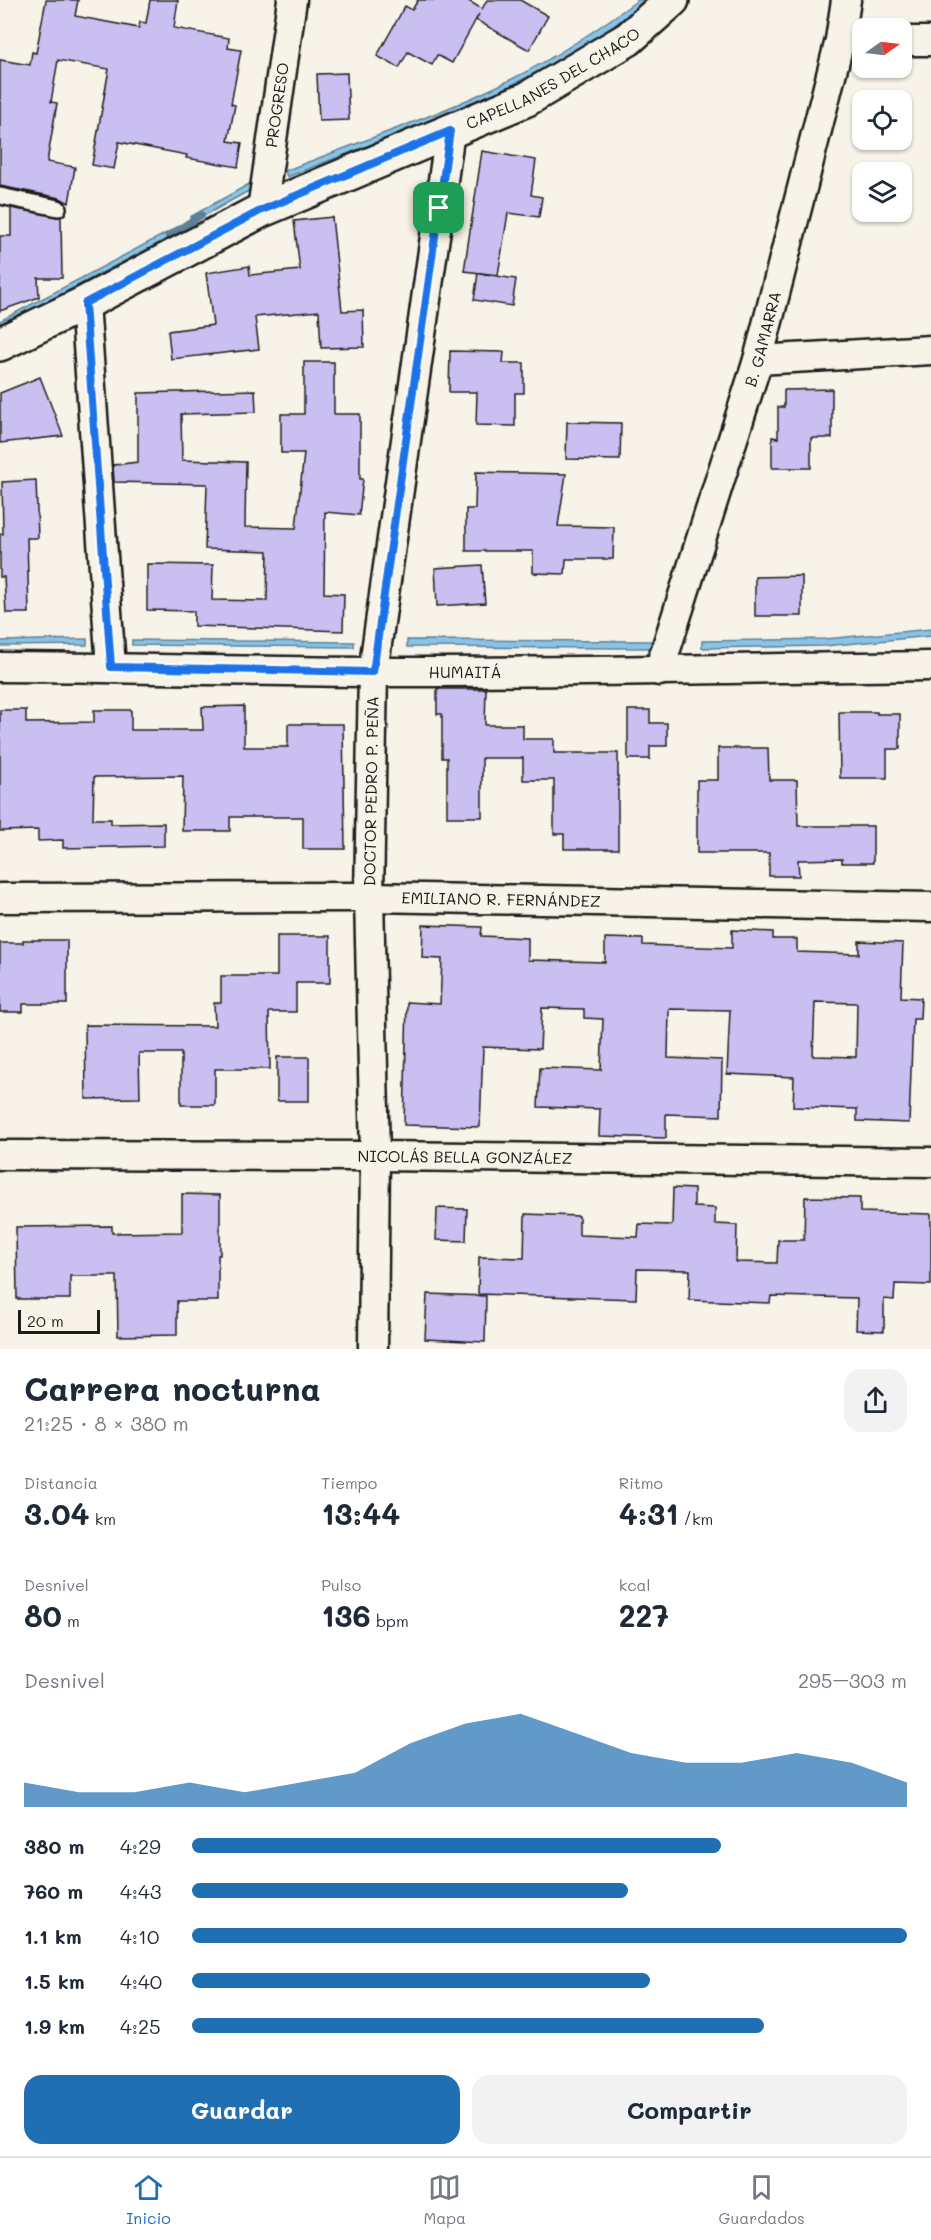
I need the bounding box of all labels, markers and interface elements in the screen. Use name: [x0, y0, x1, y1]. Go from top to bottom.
north arrow: [852, 18, 912, 78]
map controls: [852, 18, 912, 222]
street label: CAPELLANES DEL CHACO: [463, 22, 644, 133]
street label: PROGRESO: [260, 61, 293, 149]
button: locate: [852, 90, 912, 150]
button: layers: [852, 162, 912, 222]
pin: [413, 182, 464, 233]
icon: arrive: [422, 191, 455, 224]
street label: B. GAMARRA: [739, 289, 785, 389]
street label: HUMAITÁ: [429, 661, 502, 682]
street label: DOCTOR PEDRO P. PEÑA: [358, 696, 383, 886]
street label: EMILIANO R. FERNÁNDEZ: [401, 887, 601, 911]
street label: NICOLÁS BELLA GONZÁLEZ: [358, 1145, 573, 1168]
scale bar: [18, 1307, 100, 1334]
text: 20 m: [27, 1310, 64, 1331]
text: Carrera nocturna: [24, 1366, 321, 1409]
button: share: [844, 1369, 907, 1432]
text: 21:25 · 8 × 380 m: [24, 1410, 189, 1436]
text: Distancia: [24, 1472, 98, 1493]
text: Tiempo: [321, 1472, 377, 1493]
text: Ritmo: [619, 1472, 663, 1493]
text: 3.04: [24, 1493, 90, 1533]
text: 13:44: [321, 1493, 400, 1533]
text: 4:31: [619, 1493, 678, 1533]
text: km: [90, 1508, 116, 1529]
text: /km: [678, 1508, 713, 1529]
text: Desnivel: [24, 1574, 89, 1595]
text: Pulso: [321, 1574, 361, 1595]
text: kcal: [619, 1574, 651, 1595]
text: 80: [24, 1595, 62, 1635]
text: 136: [321, 1595, 371, 1635]
text: 227: [619, 1595, 669, 1635]
text: m: [62, 1610, 80, 1631]
text: bpm: [371, 1610, 409, 1631]
text: Desnivel: [24, 1667, 105, 1693]
text: 295–303 m: [798, 1667, 907, 1693]
text: 380 m: [24, 1833, 84, 1859]
text: 4:29: [120, 1833, 161, 1859]
text: 760 m: [24, 1878, 83, 1904]
text: 4:43: [120, 1878, 161, 1904]
text: 1.1 km: [24, 1923, 82, 1949]
text: 4:10: [120, 1923, 159, 1949]
text: 1.5 km: [24, 1968, 85, 1994]
text: 4:40: [120, 1968, 162, 1994]
text: 1.9 km: [24, 2013, 85, 2039]
text: 4:25: [120, 2013, 161, 2039]
button: Guardar: [24, 2075, 460, 2144]
button: Compartir: [472, 2075, 907, 2144]
tab: Inicio: [126, 2171, 171, 2228]
tab: Mapa: [423, 2171, 466, 2228]
tab: Guardados: [719, 2171, 805, 2228]

